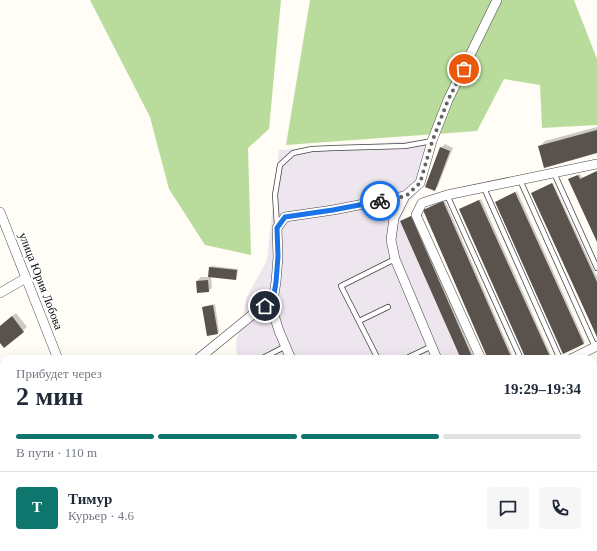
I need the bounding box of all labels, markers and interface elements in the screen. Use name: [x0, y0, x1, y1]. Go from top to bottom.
pin: [447, 52, 481, 86]
icon: bag: [453, 58, 475, 80]
courier: [360, 181, 400, 221]
icon: bike: [369, 190, 391, 212]
street label: улица Юрия Лобова: [16, 231, 66, 332]
pin: [248, 289, 282, 323]
icon: home: [254, 295, 276, 317]
text: Прибудет через: [16, 366, 102, 381]
text: 19:29–19:34: [504, 381, 581, 397]
text: 2 мин: [16, 382, 83, 411]
text: В пути · 110 m: [16, 445, 97, 460]
button: chat: [487, 487, 529, 529]
button: phone: [539, 487, 581, 529]
text: Тимур: [68, 491, 112, 507]
text: Т: [32, 499, 42, 515]
text: Курьер · 4.6: [68, 508, 134, 523]

